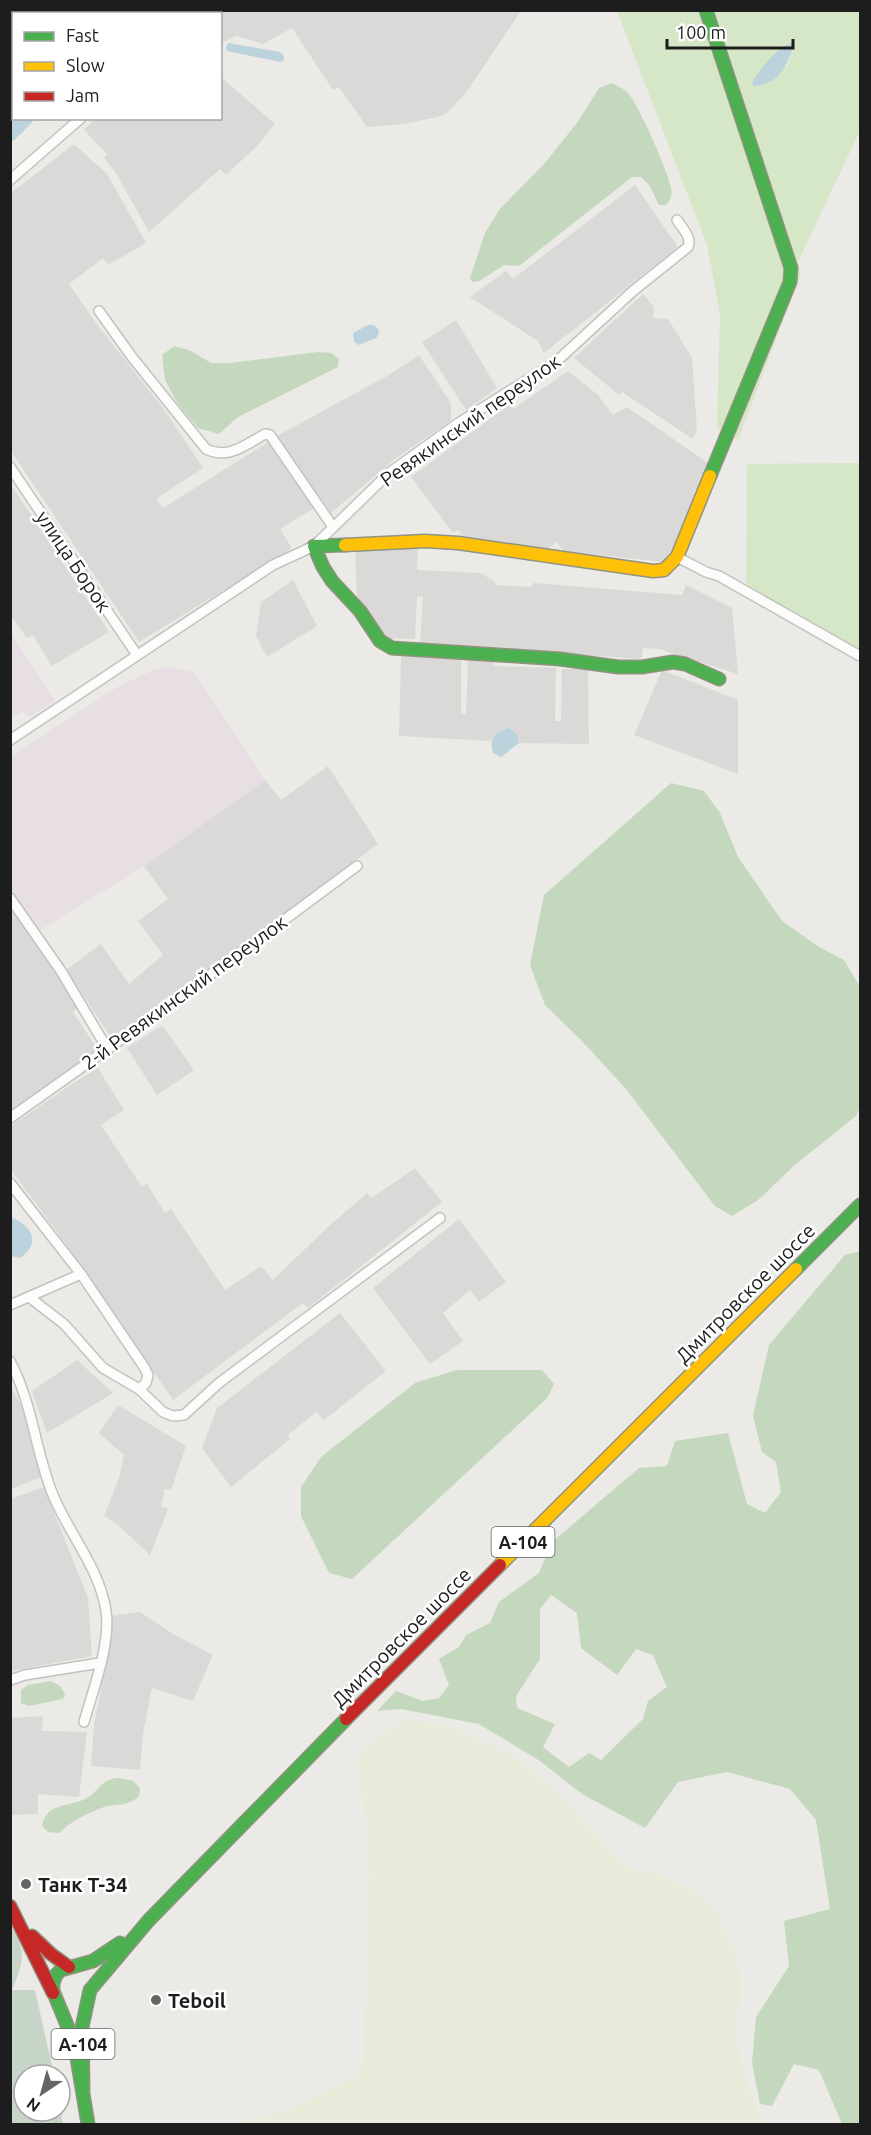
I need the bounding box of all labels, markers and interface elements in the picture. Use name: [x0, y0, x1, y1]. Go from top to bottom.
legend: [12, 12, 222, 120]
scale bar: [667, 12, 793, 50]
text: 100 m: [676, 22, 726, 42]
text: Fast: [66, 25, 99, 45]
text: Slow: [66, 55, 105, 75]
text: Jam: [66, 85, 100, 105]
street label: Ревякинский переулок: [376, 349, 564, 491]
street label: улица Борок: [32, 506, 116, 616]
street label: 2-й Ревякинский переулок: [77, 910, 291, 1074]
street label: Дмитровское шоссе: [670, 1218, 820, 1368]
road number: А-104: [492, 1527, 554, 1557]
street label: Дмитровское шоссе: [326, 1562, 476, 1712]
place label: Танк Т-34: [38, 1873, 128, 1896]
marker: Танк Т-34: [19, 1877, 33, 1891]
place label: Teboil: [168, 1989, 226, 2012]
marker: Teboil: [149, 1993, 163, 2007]
road number: А-104: [52, 2029, 115, 2059]
north arrow: [12, 2063, 72, 2123]
text: N: [23, 2094, 43, 2116]

